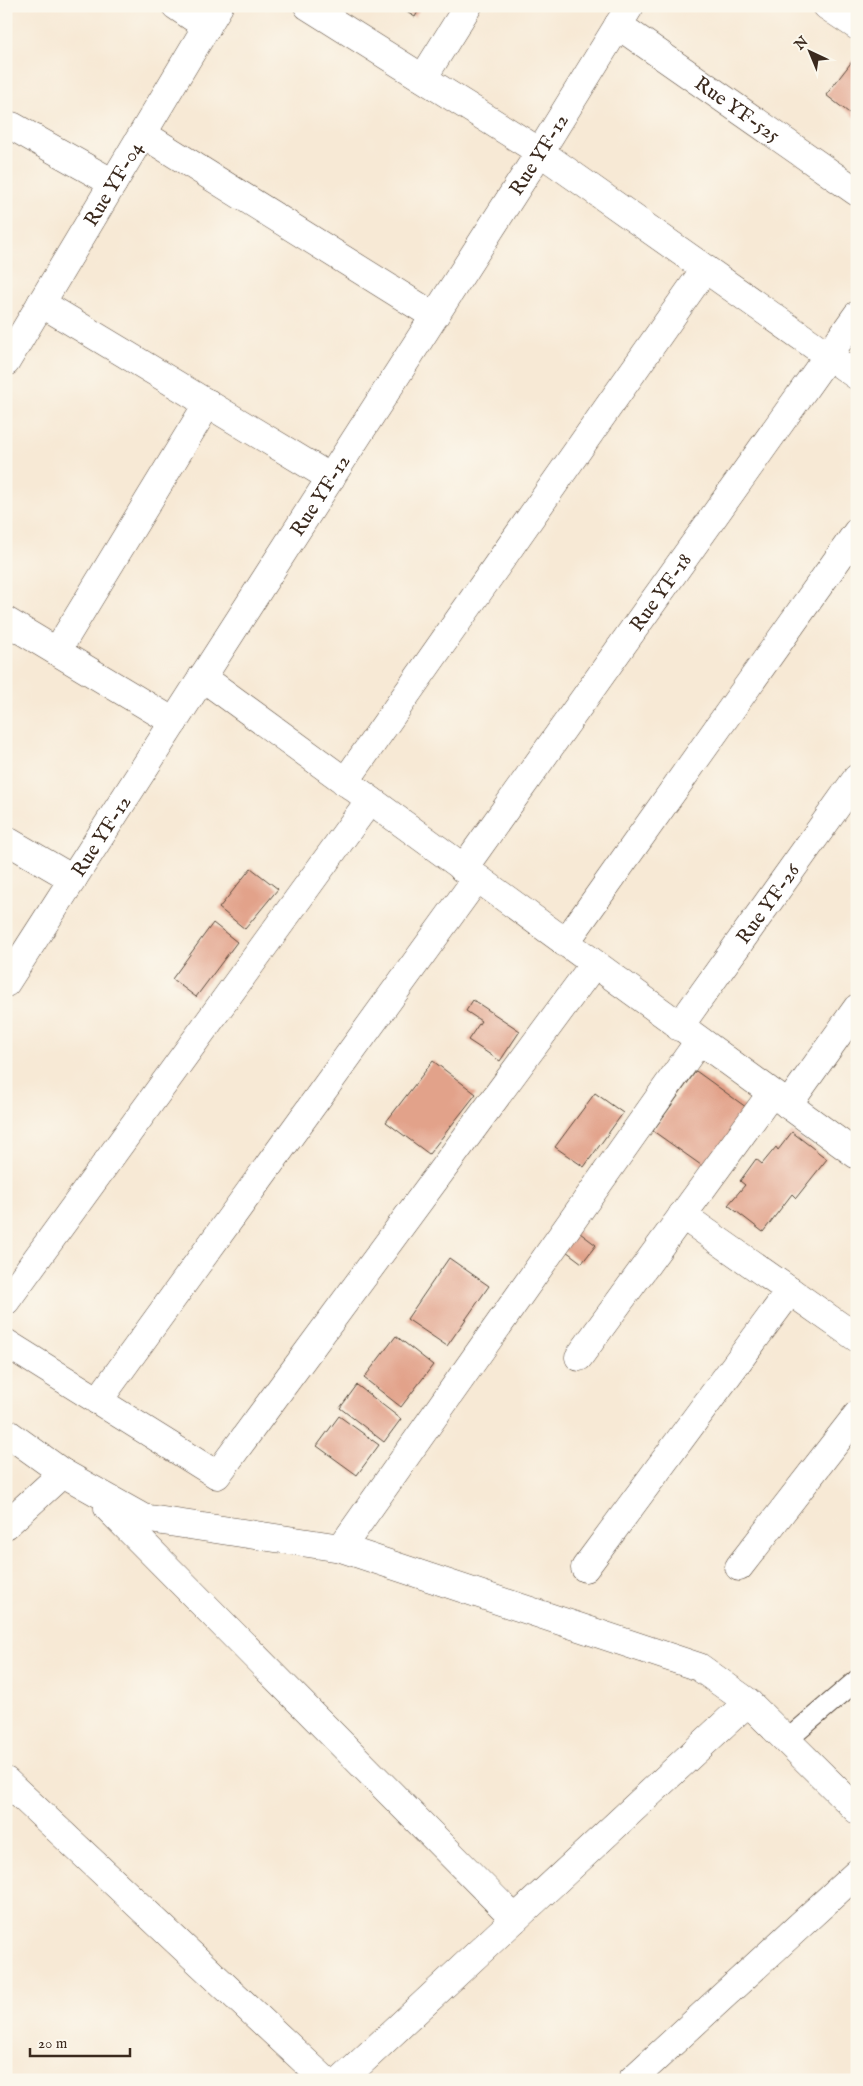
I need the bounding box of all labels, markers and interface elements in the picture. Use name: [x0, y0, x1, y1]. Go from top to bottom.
north arrow: [786, 28, 836, 78]
text: N: [790, 33, 812, 55]
street label: Rue YF-525: [689, 71, 784, 148]
street label: Rue YF-12: [504, 109, 575, 201]
street label: Rue YF-04: [79, 137, 149, 231]
street label: Rue YF-12: [285, 450, 356, 541]
street label: Rue YF-18: [625, 549, 698, 637]
street label: Rue YF-12: [67, 791, 137, 882]
street label: Rue YF-26: [731, 859, 806, 949]
scale bar: [30, 2026, 130, 2058]
text: 20 m: [38, 2034, 68, 2053]

